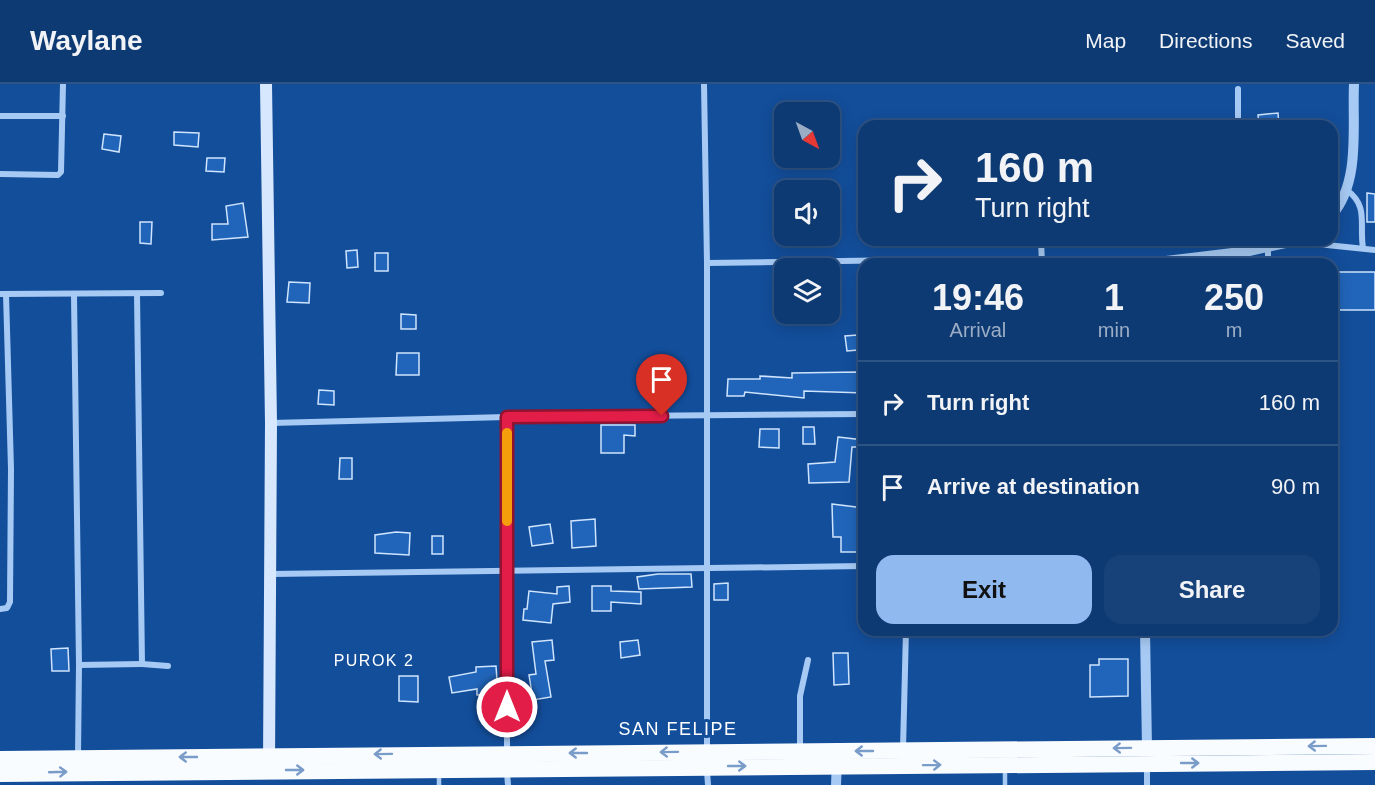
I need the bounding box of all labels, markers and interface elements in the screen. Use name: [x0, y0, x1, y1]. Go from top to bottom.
text: Waylane: [30, 25, 143, 56]
text: Map: [1085, 29, 1126, 52]
text: Directions: [1159, 29, 1252, 52]
text: Saved: [1285, 29, 1345, 52]
north arrow: [774, 102, 840, 168]
map controls: [774, 102, 840, 324]
icon: right: [876, 144, 954, 222]
text: 160 m: [975, 144, 1094, 191]
button: sound: [774, 180, 840, 246]
text: Turn right: [975, 193, 1090, 223]
button: layers: [774, 258, 840, 324]
text: 19:46: [932, 277, 1024, 318]
text: 1: [1104, 277, 1124, 318]
text: 250: [1204, 277, 1264, 318]
text: Arrival: [950, 319, 1006, 341]
text: min: [1098, 319, 1130, 341]
text: m: [1226, 319, 1242, 341]
pin: [636, 354, 687, 416]
icon: arrive: [645, 363, 678, 396]
icon: right: [876, 387, 909, 420]
text: Turn right: [927, 390, 1029, 415]
text: 160 m: [1259, 390, 1320, 415]
icon: arrive: [876, 471, 909, 504]
text: Arrive at destination: [927, 474, 1140, 499]
text: 90 m: [1271, 474, 1320, 499]
button: Exit: [876, 555, 1092, 624]
button: Share: [1104, 555, 1320, 624]
district label: PUROK 2: [334, 652, 414, 669]
position arrow: [475, 675, 539, 739]
district label: SAN FELIPE: [618, 719, 738, 739]
one-way arrow: [1307, 740, 1327, 752]
one-way arrow: [1112, 742, 1132, 754]
one-way arrow: [854, 745, 874, 757]
one-way arrow: [569, 747, 589, 759]
one-way arrow: [659, 747, 679, 758]
one-way arrow: [374, 748, 394, 760]
one-way arrow: [179, 751, 199, 763]
one-way arrow: [1180, 757, 1200, 768]
one-way arrow: [922, 759, 942, 771]
one-way arrow: [727, 760, 747, 772]
one-way arrow: [285, 764, 305, 776]
one-way arrow: [48, 767, 68, 778]

